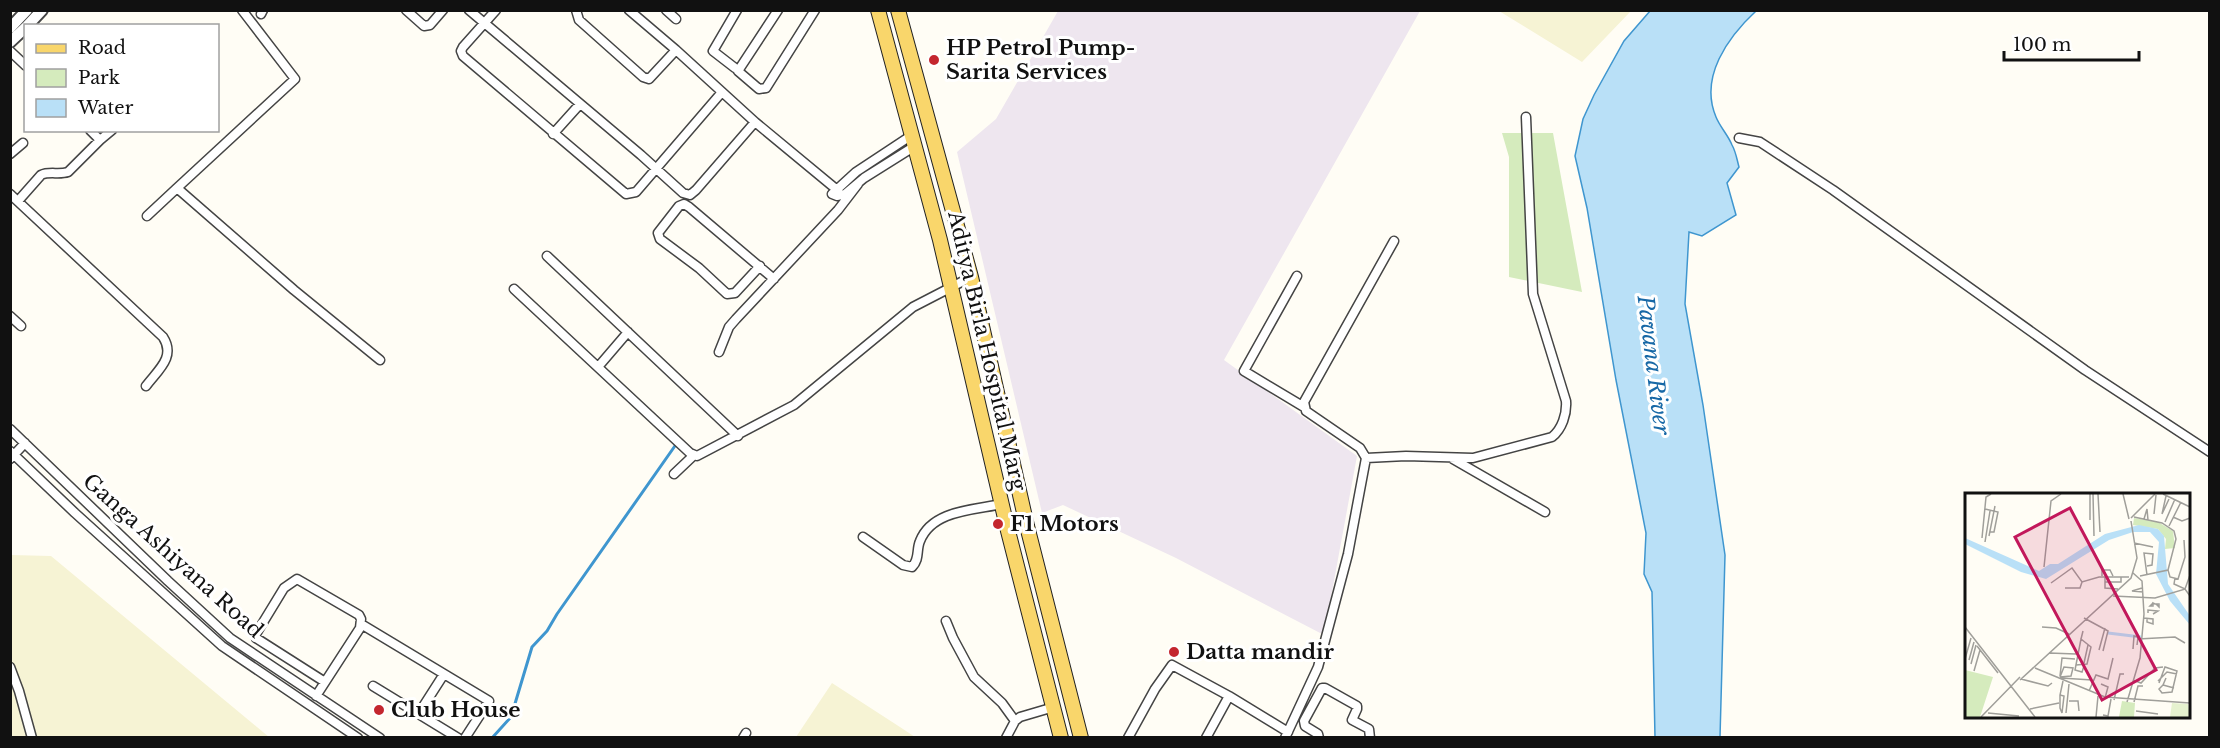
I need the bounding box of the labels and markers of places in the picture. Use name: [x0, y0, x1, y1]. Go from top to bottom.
place label: HP Petrol Pump- Sarita Services: [946, 35, 1135, 85]
marker: HP Petrol Pump- Sarita Services: [927, 53, 941, 67]
place label: F1 Motors: [1010, 511, 1119, 537]
marker: F1 Motors: [991, 517, 1005, 531]
place label: Datta mandir: [1186, 639, 1335, 665]
marker: Datta mandir: [1167, 645, 1181, 659]
place label: Club House: [391, 697, 521, 723]
marker: Club House: [372, 703, 386, 717]

